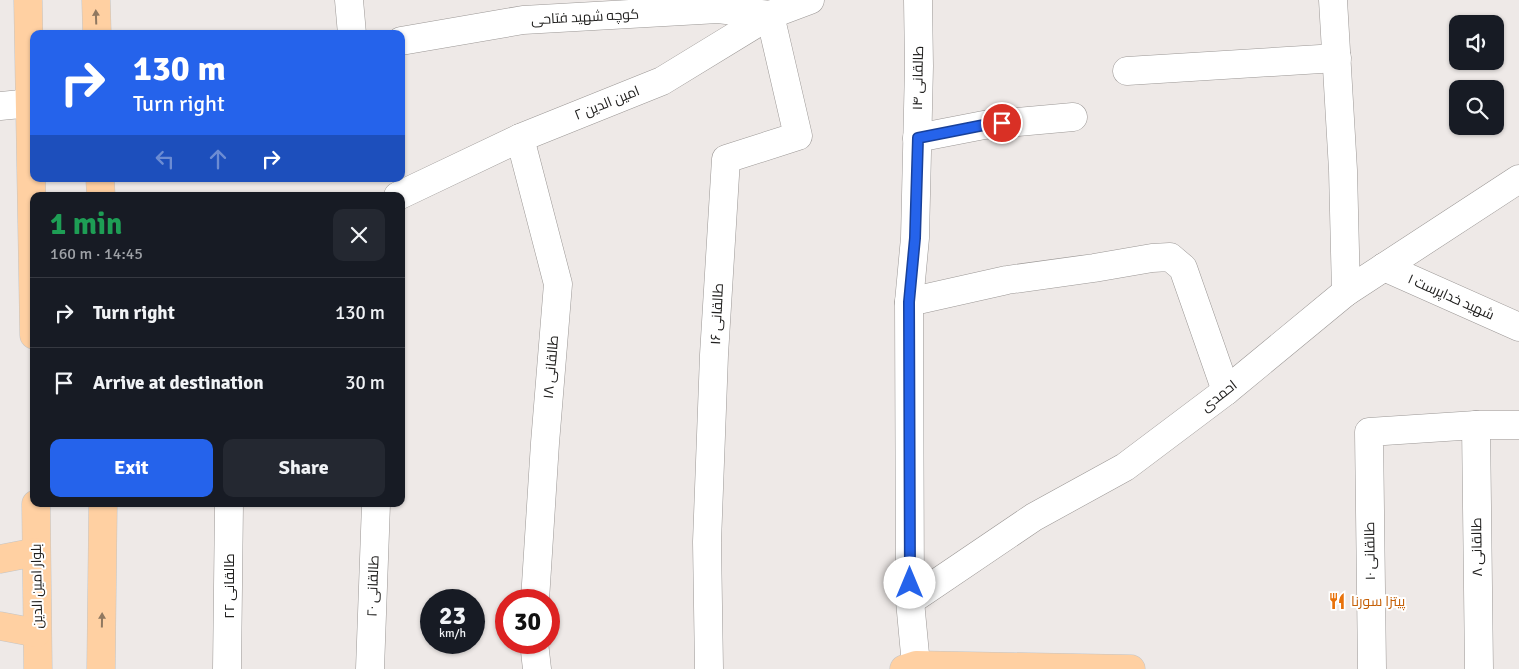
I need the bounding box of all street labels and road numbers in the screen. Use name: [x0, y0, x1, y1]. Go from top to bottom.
street label: کوچه شهید فتاحی: [531, 6, 640, 29]
street label: طالقانی ۱۴: [909, 46, 927, 110]
street label: امین الدین ۲: [572, 82, 642, 124]
street label: ۱ شهید خداپرست: [1405, 270, 1497, 325]
street label: طالقانی ۱۶: [707, 283, 727, 345]
street label: طالقانی ۱۸: [540, 335, 562, 399]
street label: احمدی: [1198, 377, 1240, 415]
street label: طالقانی ۸: [1468, 517, 1486, 577]
street label: طالقانی ۱۰: [1361, 522, 1379, 580]
street label: بلوار امین الدین: [28, 543, 46, 629]
street label: طالقانی ۲۲: [221, 553, 238, 619]
street label: طالقانی ۲۰: [363, 555, 383, 617]

